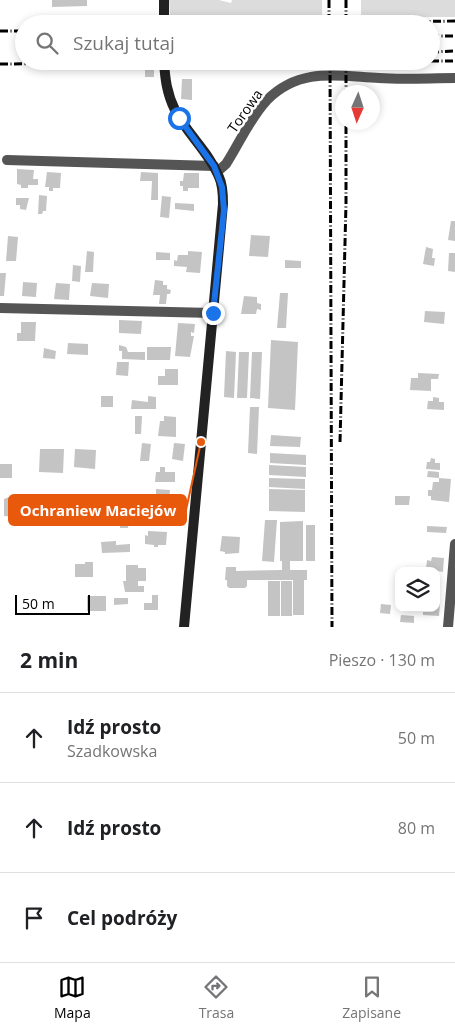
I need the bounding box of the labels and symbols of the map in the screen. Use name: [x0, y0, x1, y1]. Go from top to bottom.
street label: Torowa: [223, 85, 266, 136]
north arrow: [335, 85, 380, 130]
route start: [168, 107, 191, 130]
route end: [202, 302, 225, 325]
callout: Ochraniew Maciejów: [9, 495, 186, 525]
text: Ochraniew Maciejów: [20, 500, 176, 520]
scale bar: [15, 592, 90, 615]

